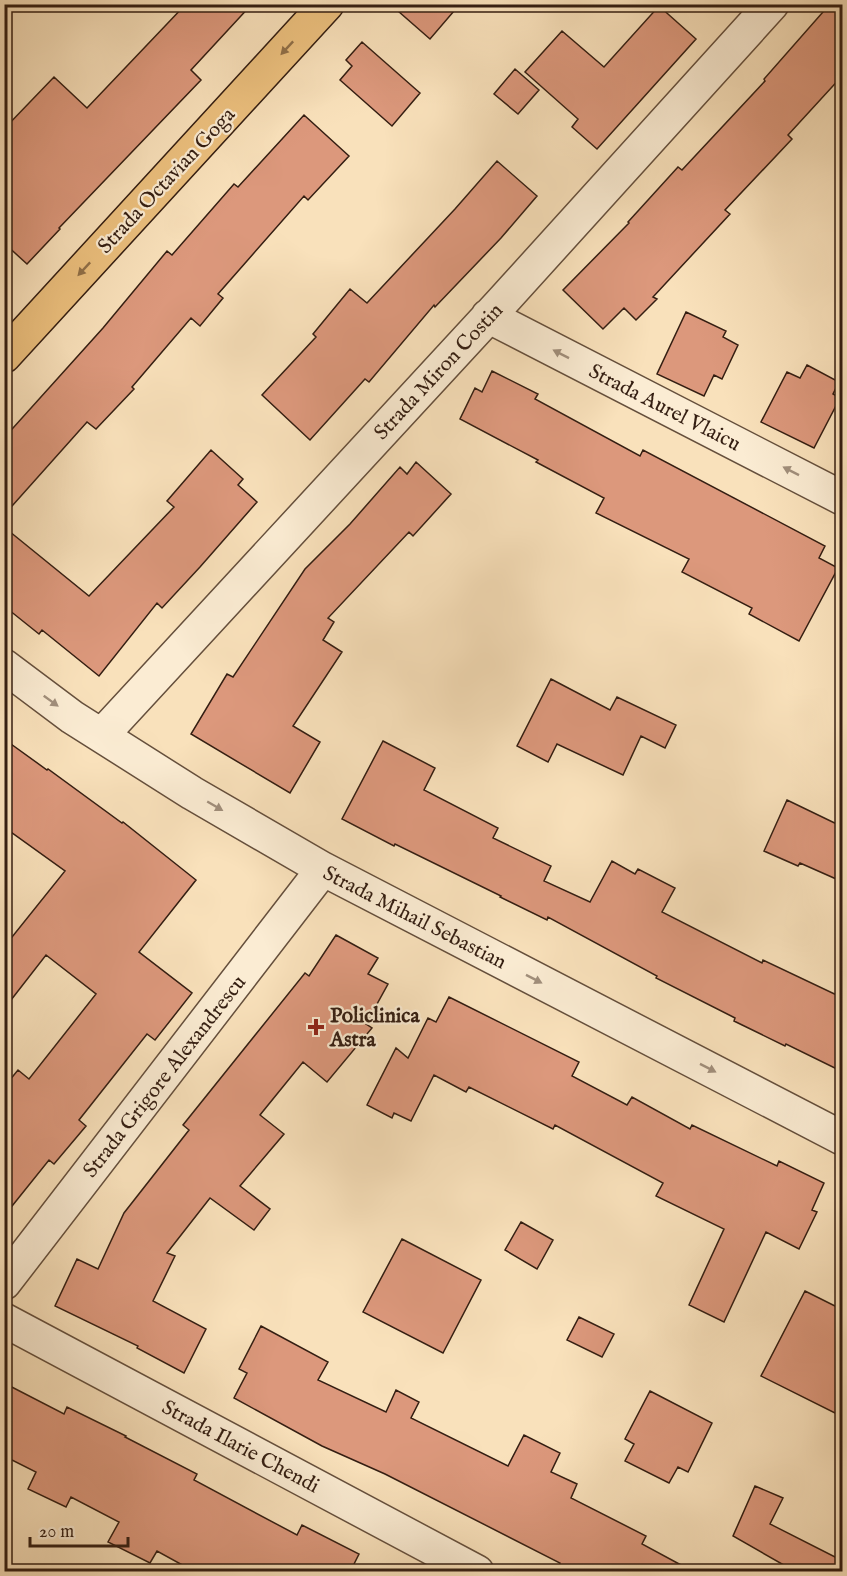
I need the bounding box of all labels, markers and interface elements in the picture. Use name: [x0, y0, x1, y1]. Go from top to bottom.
one-way arrow: [280, 40, 294, 55]
street label: Strada Octavian Goga: [92, 102, 243, 260]
one-way arrow: [77, 261, 91, 276]
street label: Strada Miron Costin: [369, 298, 509, 446]
one-way arrow: [552, 349, 569, 359]
street label: Strada Aurel Vlaicu: [584, 358, 745, 458]
one-way arrow: [782, 467, 799, 476]
one-way arrow: [42, 695, 58, 707]
one-way arrow: [207, 801, 223, 812]
street label: Strada Mihail Sebastian: [318, 860, 511, 976]
street label: Strada Grigore Alexandrescu: [78, 970, 253, 1184]
one-way arrow: [526, 974, 543, 984]
place label: Policlinica Astra: [329, 1003, 420, 1054]
marker: Policlinica Astra: [307, 1018, 325, 1036]
one-way arrow: [699, 1063, 716, 1073]
street label: Strada Ilarie Chendi: [157, 1394, 324, 1500]
scale bar: [30, 1510, 128, 1548]
text: 20 m: [39, 1521, 74, 1544]

